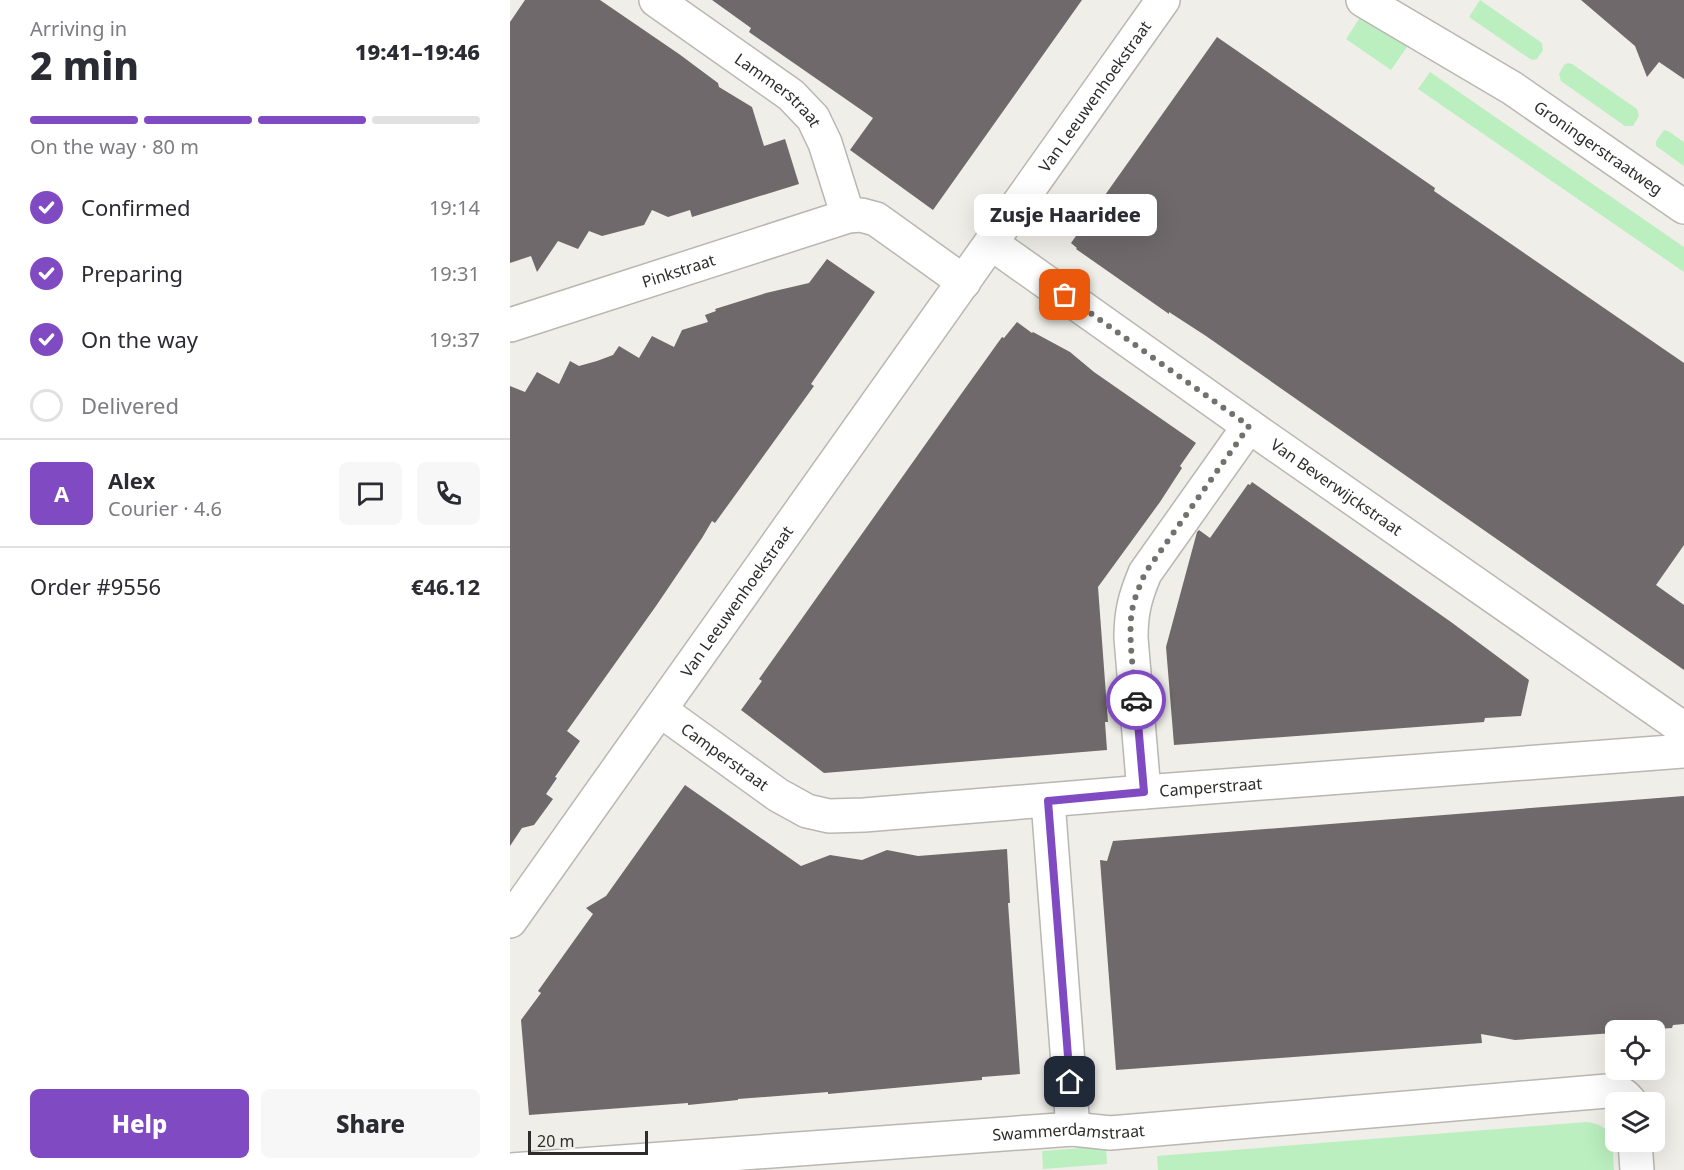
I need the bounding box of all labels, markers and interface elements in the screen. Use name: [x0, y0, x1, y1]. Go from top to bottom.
text: Arriving in: [30, 15, 127, 42]
street label: Van Leeuwenhoekstraat: [1033, 16, 1156, 176]
text: 19:41–19:46: [355, 36, 480, 66]
text: 2 min: [30, 38, 139, 91]
street label: Lammerstraat: [730, 48, 827, 130]
street label: Groningerstraatweg: [1530, 95, 1667, 200]
text: On the way · 80 m: [30, 133, 199, 160]
icon: check: [30, 191, 63, 224]
text: Confirmed: [81, 192, 191, 222]
callout: Zusje Haaridee: [974, 193, 1156, 235]
text: 19:14: [429, 194, 480, 221]
text: Zusje Haaridee: [990, 201, 1141, 228]
street label: Pinkstraat: [639, 249, 718, 293]
icon: check: [30, 257, 63, 290]
text: Preparing: [81, 258, 183, 288]
text: 19:31: [429, 260, 480, 287]
pin: [1039, 269, 1090, 320]
icon: bag: [1048, 278, 1081, 311]
icon: check: [30, 323, 63, 356]
text: On the way: [81, 324, 198, 354]
text: 19:37: [429, 326, 480, 353]
text: Delivered: [81, 390, 179, 420]
street label: Van Beverwijckstraat: [1266, 433, 1407, 541]
button: chat: [339, 462, 402, 525]
button: phone: [417, 462, 480, 525]
text: Alex: [108, 465, 155, 495]
text: A: [54, 478, 69, 508]
text: Courier · 4.6: [108, 495, 222, 522]
street label: Van Leeuwenhoekstraat: [675, 521, 798, 681]
text: Order #9556: [30, 571, 161, 601]
text: €46.12: [411, 571, 480, 601]
courier: [1106, 670, 1166, 730]
icon: car: [1120, 684, 1153, 717]
street label: Camperstraat: [677, 718, 773, 796]
street label: Camperstraat: [1159, 772, 1263, 802]
map controls: [1605, 1020, 1665, 1152]
button: locate: [1605, 1020, 1665, 1080]
pin: [1044, 1056, 1095, 1107]
icon: home: [1053, 1065, 1086, 1098]
button: Help: [30, 1089, 249, 1158]
button: Share: [261, 1089, 480, 1158]
button: layers: [1605, 1092, 1665, 1152]
street label: Swammerdamstraat: [991, 1118, 1146, 1146]
scale bar: [528, 1128, 648, 1156]
text: 20 m: [537, 1130, 574, 1152]

